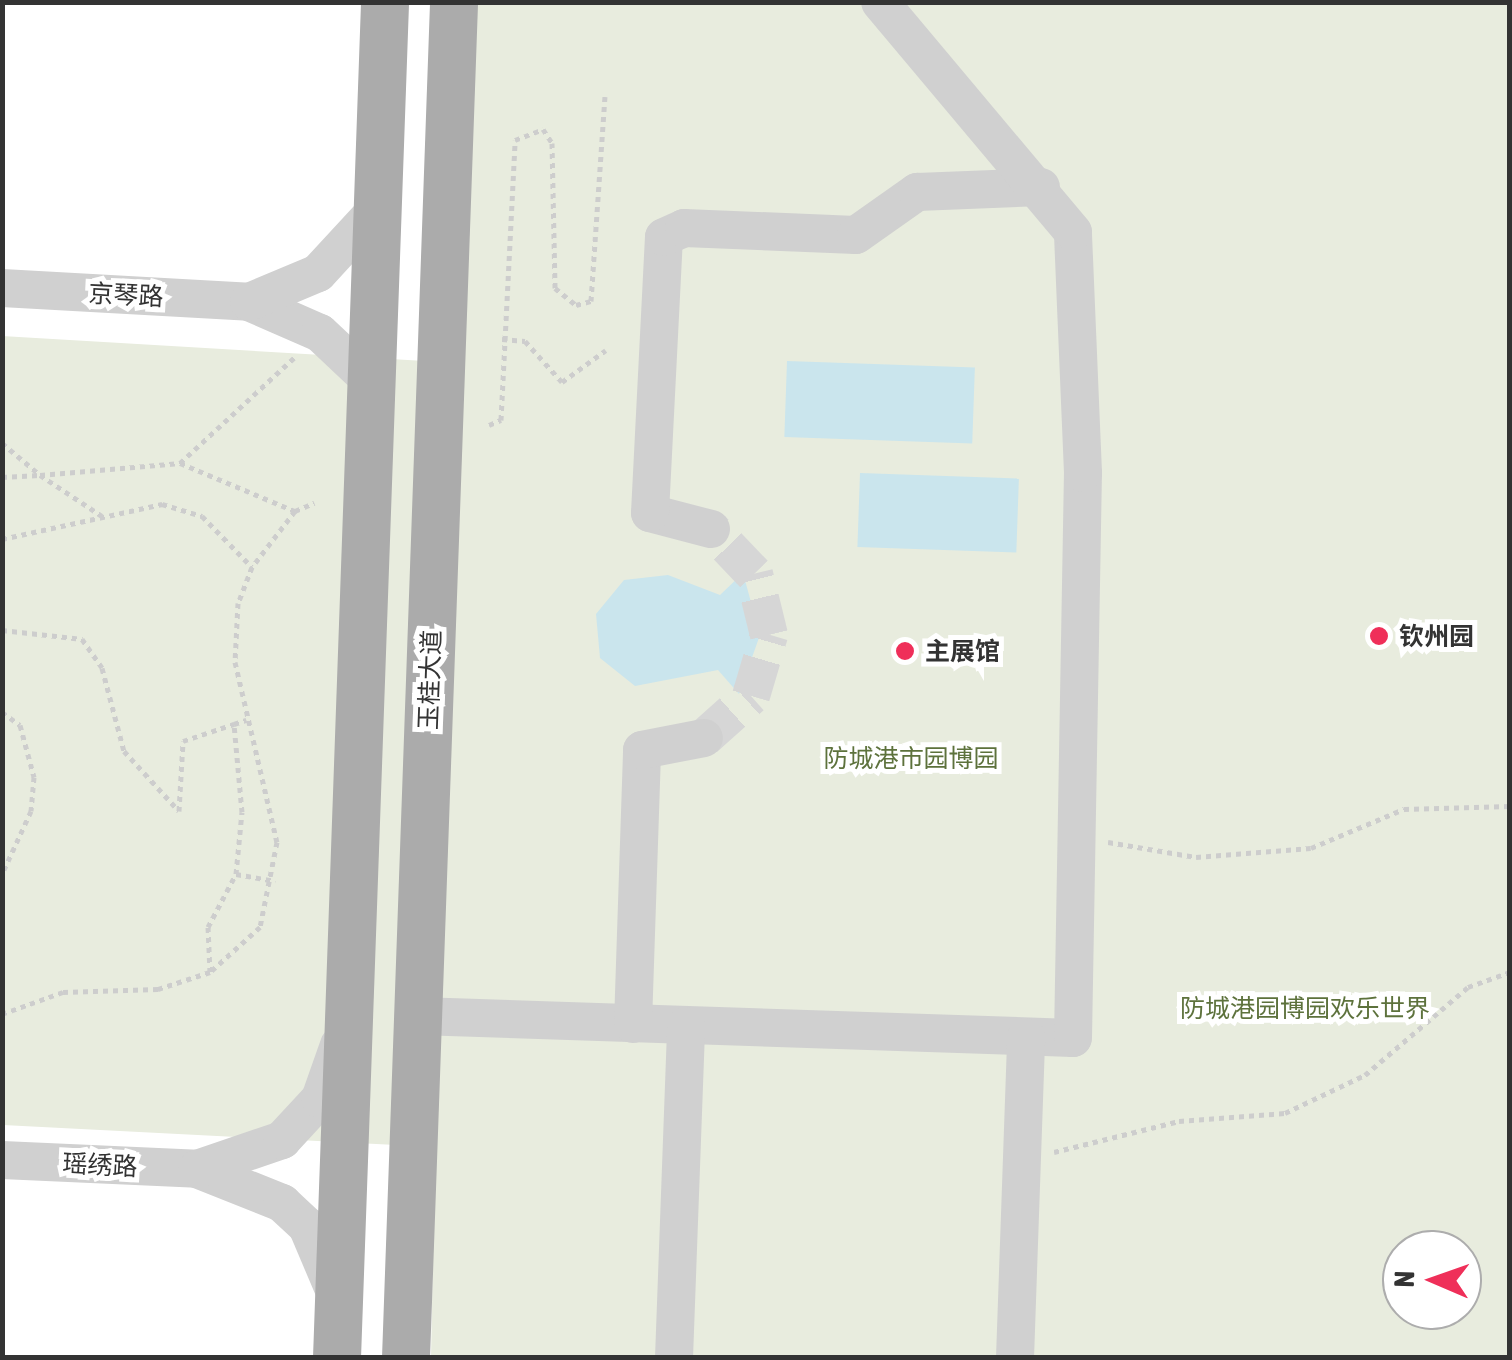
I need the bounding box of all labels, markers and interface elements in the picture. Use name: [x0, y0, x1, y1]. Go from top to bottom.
street label: 京琴路: [88, 278, 164, 312]
place label: 钦州园: [1399, 621, 1474, 651]
marker: 钦州园: [1368, 625, 1390, 647]
street label: 玉桂大道: [413, 630, 447, 730]
place label: 主展馆: [925, 636, 1000, 666]
marker: 主展馆: [894, 640, 916, 662]
park label: 防城港市园博园: [824, 743, 998, 773]
park label: 防城港园博园欢乐世界: [1180, 993, 1430, 1023]
street label: 瑶绣路: [62, 1148, 138, 1182]
north arrow: [1382, 1230, 1482, 1330]
text: N: [1388, 1270, 1420, 1288]

